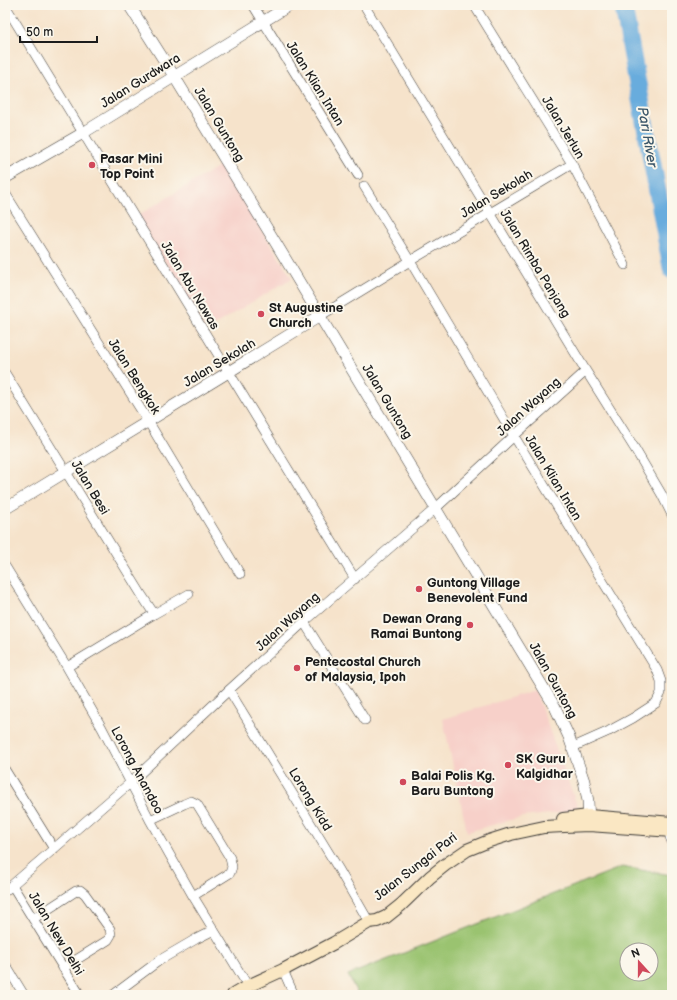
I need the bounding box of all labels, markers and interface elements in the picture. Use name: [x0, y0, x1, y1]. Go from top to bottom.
scale bar: [20, 18, 97, 44]
text: 50 m: [26, 25, 53, 40]
street label: Jalan Klian Intan: [283, 38, 348, 129]
street label: Jalan Gurdwara: [98, 50, 183, 112]
street label: Jalan Guntong: [190, 84, 248, 165]
street label: Jalan Jerlun: [538, 93, 588, 162]
water label: Pari River: [634, 106, 661, 170]
place label: Pasar Mini Top Point: [100, 151, 162, 182]
marker: Pasar Mini Top Point: [87, 160, 97, 170]
street label: Jalan Sekolah: [458, 166, 535, 222]
street label: Jalan Rimba Panjang: [496, 206, 574, 321]
street label: Jalan Abu Nawas: [157, 238, 223, 333]
place label: St Augustine Church: [269, 300, 344, 331]
marker: St Augustine Church: [256, 309, 266, 319]
street label: Jalan Sekolah: [181, 335, 258, 391]
street label: Jalan Bengkok: [105, 336, 164, 418]
street label: Jalan Guntong: [358, 361, 416, 442]
street label: Jalan Wayang: [493, 374, 564, 440]
street label: Jalan Klian Intan: [521, 432, 585, 523]
street label: Jalan Besi: [68, 457, 113, 518]
place label: Guntong Village Benevolent Fund: [427, 575, 528, 606]
marker: Guntong Village Benevolent Fund: [414, 584, 424, 594]
street label: Jalan Wayang: [252, 589, 323, 655]
place label: Dewan Orang Ramai Buntong: [370, 611, 462, 642]
marker: Dewan Orang Ramai Buntong: [465, 620, 475, 630]
street label: Jalan Guntong: [526, 639, 581, 722]
place label: Pentecostal Church of Malaysia, Ipoh: [305, 654, 421, 685]
marker: Pentecostal Church of Malaysia, Ipoh: [292, 663, 302, 673]
street label: Lorong Anandoo: [107, 724, 167, 817]
place label: SK Guru Kalgidhar: [516, 751, 574, 782]
marker: SK Guru Kalgidhar: [503, 760, 513, 770]
street label: Lorong Kidd: [285, 765, 335, 834]
place label: Balai Polis Kg. Baru Buntong: [411, 768, 495, 799]
marker: Balai Polis Kg. Baru Buntong: [398, 777, 408, 787]
street label: Jalan Sungai Pari: [371, 829, 460, 904]
street label: Jalan New Delhi: [25, 889, 87, 978]
north arrow: [619, 942, 659, 982]
text: N: [629, 946, 642, 961]

